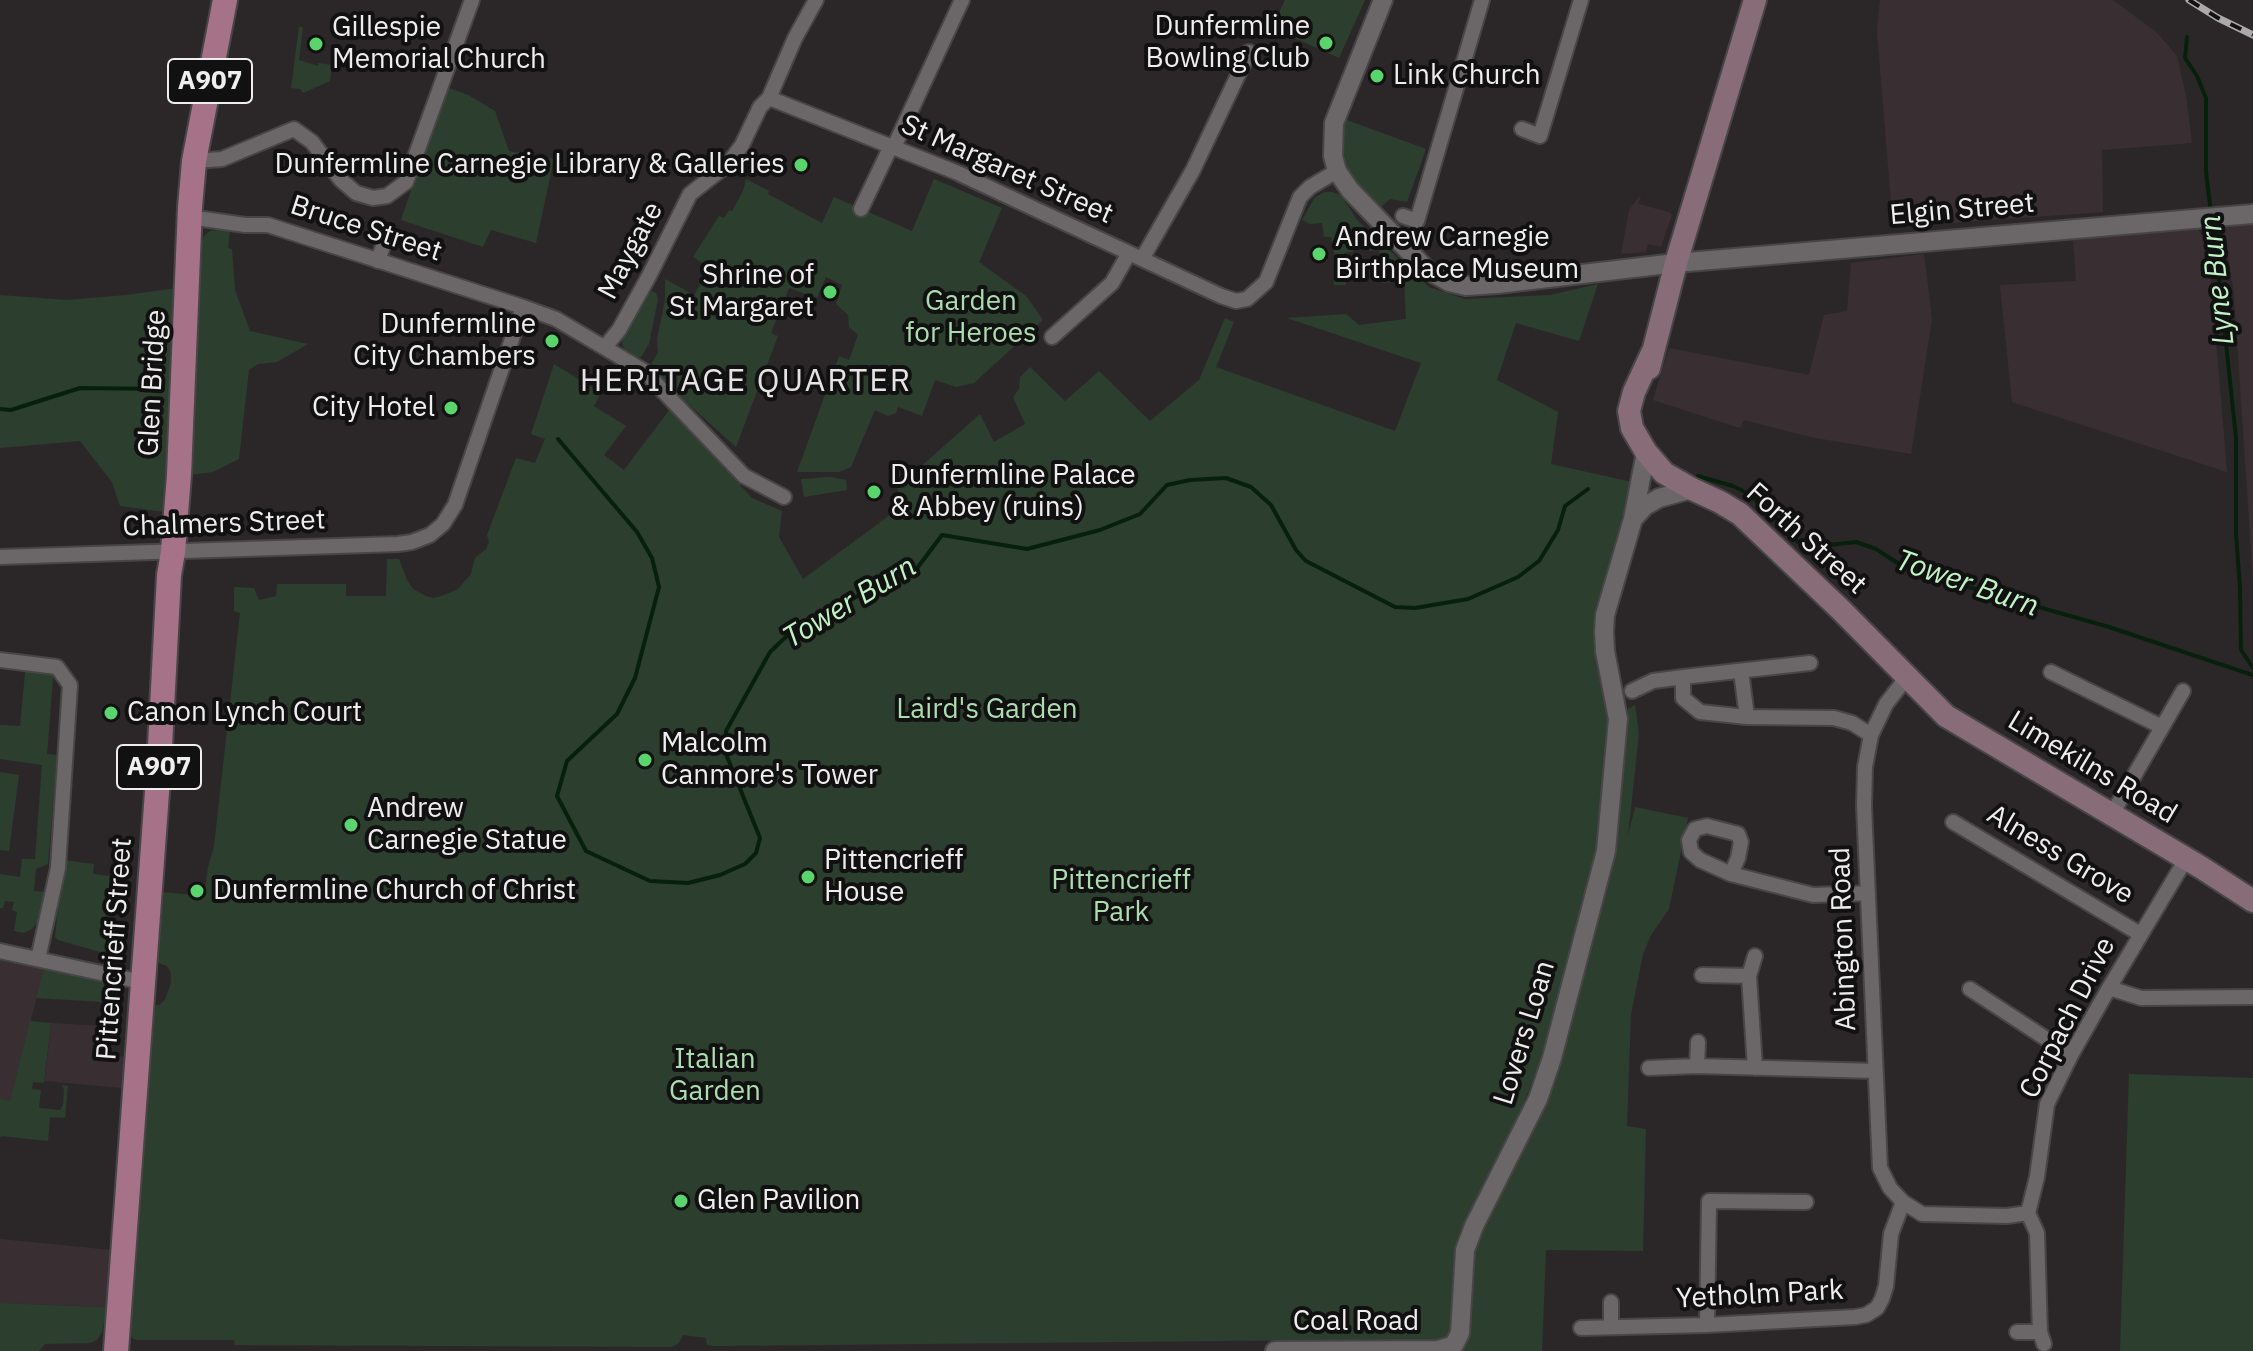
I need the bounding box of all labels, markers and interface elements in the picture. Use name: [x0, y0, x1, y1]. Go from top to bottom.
place label: Dunfermline Bowling Club: [1146, 10, 1310, 76]
place label: Gillespie Memorial Church: [332, 11, 546, 77]
marker: Dunfermline Bowling Club: [1317, 34, 1335, 52]
marker: Gillespie Memorial Church: [307, 35, 325, 53]
road number: A907: [168, 59, 252, 103]
place label: Link Church: [1393, 59, 1541, 93]
marker: Link Church: [1368, 67, 1386, 85]
street label: St Margaret Street: [896, 108, 1118, 232]
place label: Dunfermline Carnegie Library & Galleries: [274, 148, 785, 182]
marker: Dunfermline Carnegie Library & Galleries: [792, 156, 810, 174]
street label: Elgin Street: [1888, 187, 2036, 233]
street label: Bruce Street: [286, 189, 446, 269]
street label: Maygate: [591, 197, 671, 305]
water label: Lyne Burn: [2193, 213, 2243, 347]
place label: Andrew Carnegie Birthplace Museum: [1335, 221, 1579, 287]
marker: Andrew Carnegie Birthplace Museum: [1310, 245, 1328, 263]
place label: Shrine of St Margaret: [669, 259, 814, 325]
marker: Shrine of St Margaret: [821, 283, 839, 301]
park label: Garden for Heroes: [905, 285, 1037, 351]
place label: Dunfermline City Chambers: [353, 308, 536, 374]
street label: Glen Bridge: [132, 309, 174, 457]
marker: Dunfermline City Chambers: [543, 332, 561, 350]
district label: HERITAGE QUARTER: [580, 363, 912, 401]
place label: City Hotel: [312, 391, 435, 425]
marker: City Hotel: [442, 399, 460, 417]
place label: Dunfermline Palace & Abbey (ruins): [890, 459, 1136, 525]
street label: Forth Street: [1739, 476, 1873, 602]
marker: Dunfermline Palace & Abbey (ruins): [865, 483, 883, 501]
street label: Chalmers Street: [122, 504, 326, 544]
water label: Tower Burn: [1891, 543, 2043, 625]
water label: Tower Burn: [777, 549, 923, 657]
park label: Laird's Garden: [896, 693, 1078, 727]
place label: Canon Lynch Court: [127, 696, 362, 730]
marker: Canon Lynch Court: [102, 704, 120, 722]
street label: Limekilns Road: [2002, 704, 2182, 832]
place label: Malcolm Canmore's Tower: [661, 727, 878, 793]
road number: A907: [117, 745, 201, 789]
marker: Malcolm Canmore's Tower: [636, 751, 654, 769]
place label: Andrew Carnegie Statue: [367, 792, 567, 858]
street label: Alness Grove: [1981, 798, 2139, 912]
marker: Andrew Carnegie Statue: [342, 816, 360, 834]
street label: Pittencrieff Street: [90, 837, 140, 1061]
place label: Pittencrieff House: [824, 844, 963, 910]
street label: Abington Road: [1824, 846, 1864, 1032]
park label: Pittencrieff Park: [1051, 864, 1191, 930]
marker: Pittencrieff House: [799, 868, 817, 886]
place label: Dunfermline Church of Christ: [213, 874, 576, 908]
marker: Dunfermline Church of Christ: [188, 882, 206, 900]
street label: Corpach Drive: [2013, 932, 2123, 1104]
street label: Lovers Loan: [1487, 957, 1563, 1109]
park label: Italian Garden: [669, 1043, 761, 1109]
place label: Glen Pavilion: [697, 1184, 860, 1218]
marker: Glen Pavilion: [672, 1192, 690, 1210]
street label: Yetholm Park: [1676, 1274, 1844, 1316]
street label: Coal Road: [1293, 1305, 1419, 1339]

